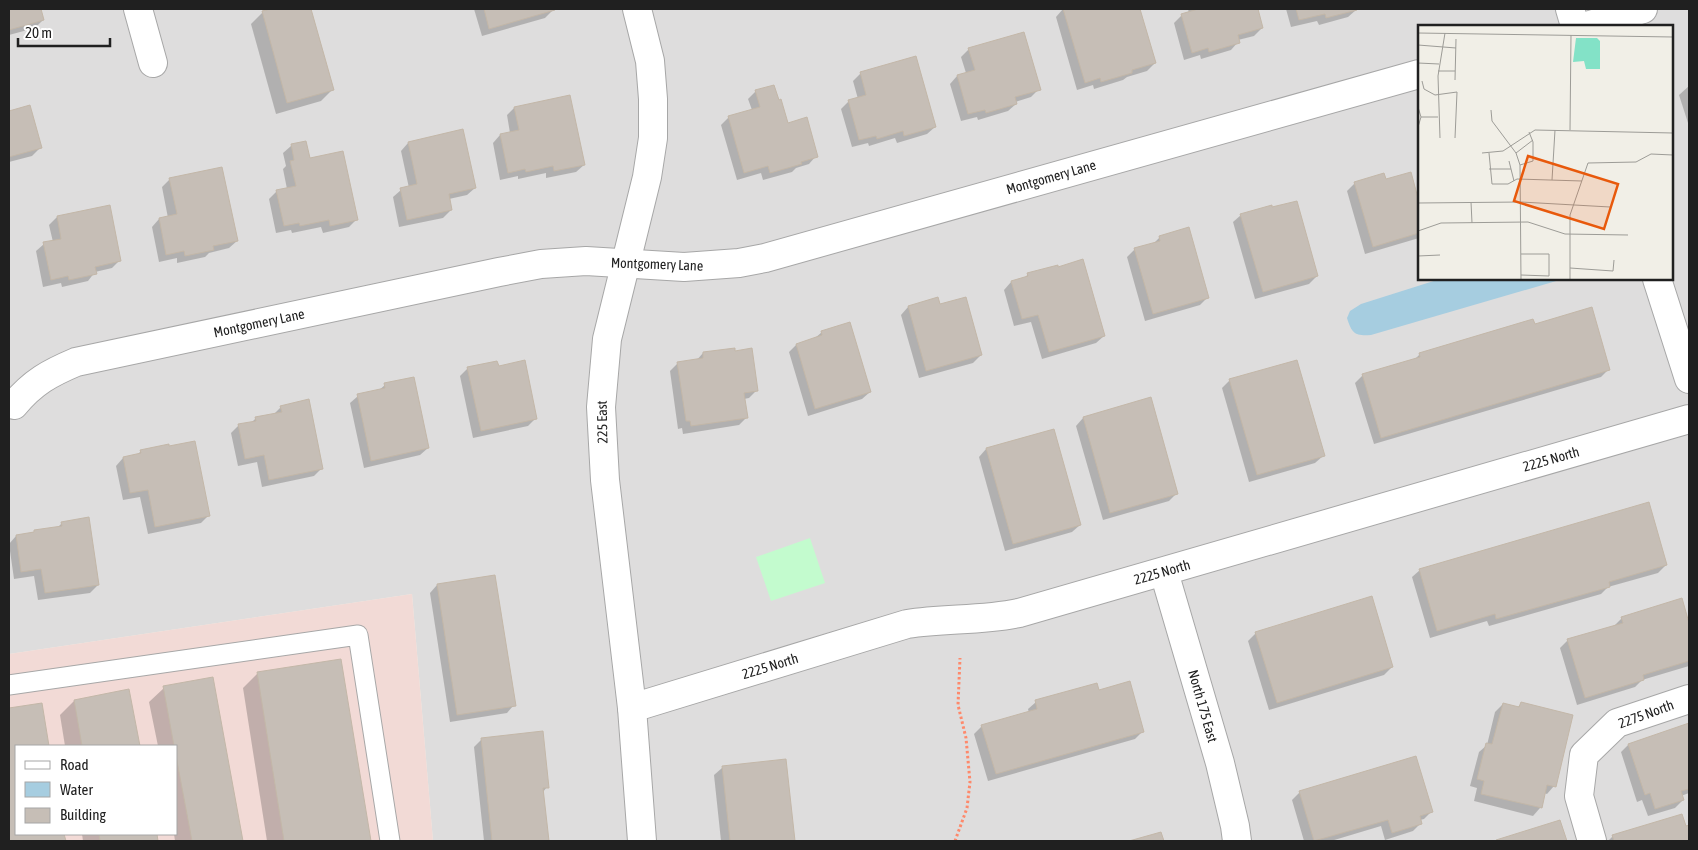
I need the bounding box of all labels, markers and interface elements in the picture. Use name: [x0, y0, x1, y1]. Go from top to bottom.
scale bar: [18, 15, 110, 47]
text: 20 m: [25, 24, 52, 41]
inset map: [1418, 25, 1673, 280]
street label: Montgomery Lane: [1004, 157, 1098, 197]
street label: Montgomery Lane: [611, 254, 703, 274]
street label: Montgomery Lane: [212, 306, 306, 340]
street label: 225 East: [594, 400, 610, 444]
street label: 2225 North: [1521, 443, 1581, 475]
street label: 2225 North: [1132, 556, 1192, 588]
street label: 2225 North: [740, 650, 800, 682]
street label: North 175 East: [1185, 668, 1221, 744]
street label: 2275 North: [1616, 697, 1676, 731]
legend: [15, 745, 178, 835]
text: Road: [60, 756, 89, 773]
text: Water: [60, 781, 93, 798]
text: Building: [60, 806, 106, 823]

